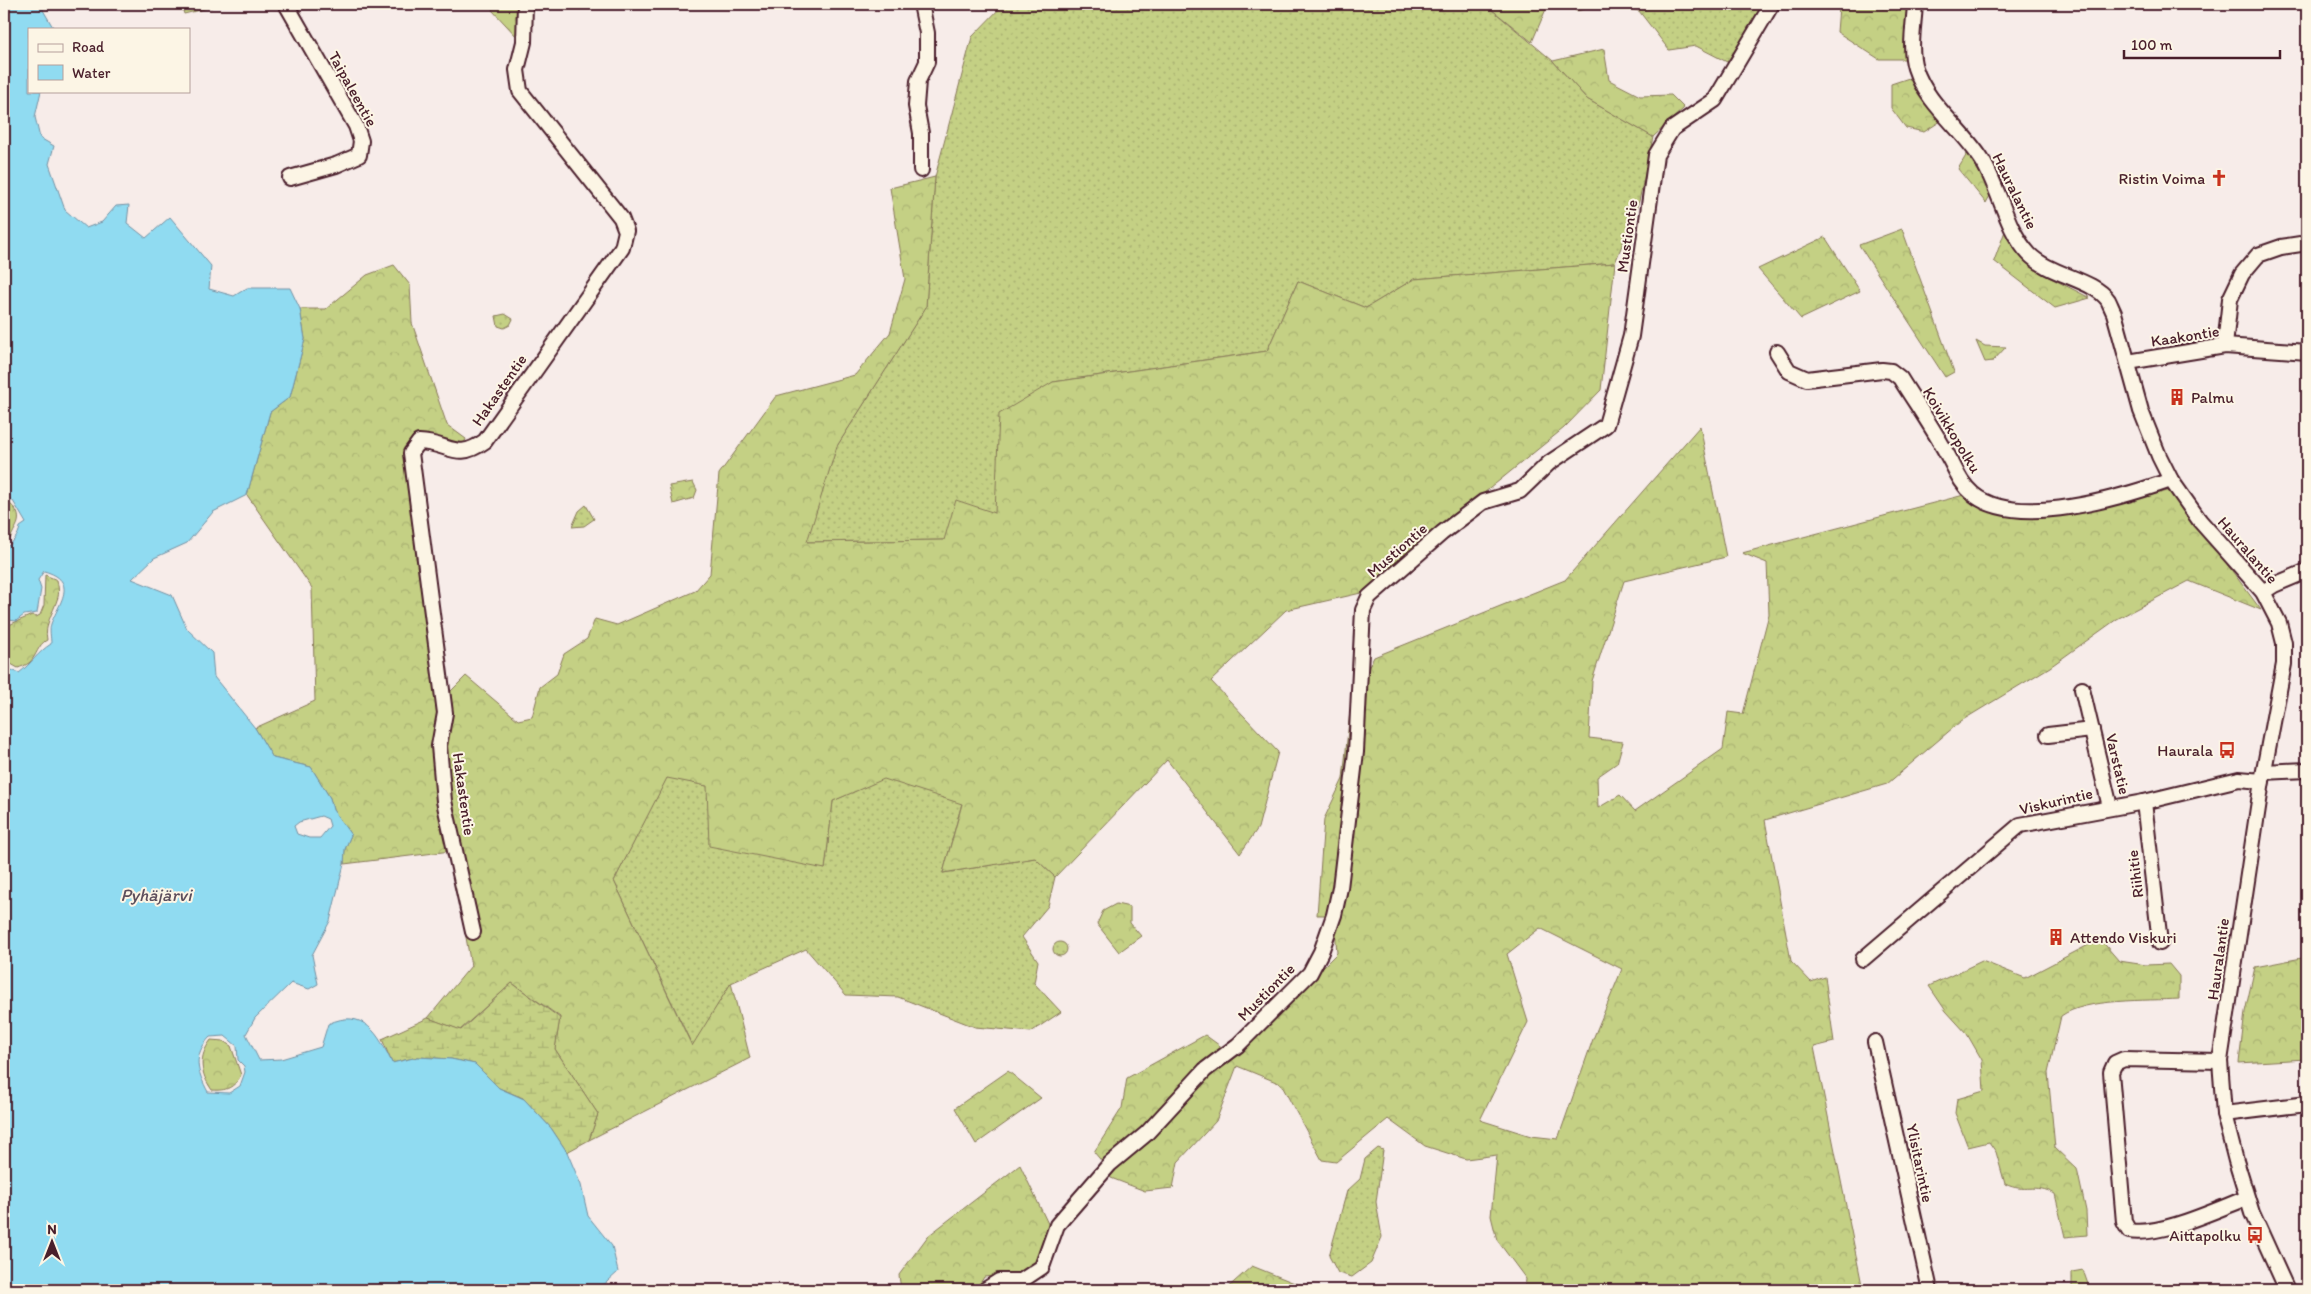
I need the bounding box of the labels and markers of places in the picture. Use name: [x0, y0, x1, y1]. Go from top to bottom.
church icon: Ristin Voima: [2209, 168, 2229, 188]
place label: Ristin Voima: [2118, 169, 2205, 188]
building icon: Palmu: [2167, 387, 2187, 407]
place label: Palmu: [2191, 388, 2234, 407]
bus stop icon: Haurala: [2217, 740, 2237, 760]
place label: Haurala: [2157, 741, 2214, 760]
building icon: Attendo Viskuri: [2046, 927, 2066, 947]
place label: Attendo Viskuri: [2070, 928, 2177, 947]
bus stop icon: Aittapolku: [2245, 1225, 2265, 1245]
place label: Aittapolku: [2169, 1226, 2241, 1245]

